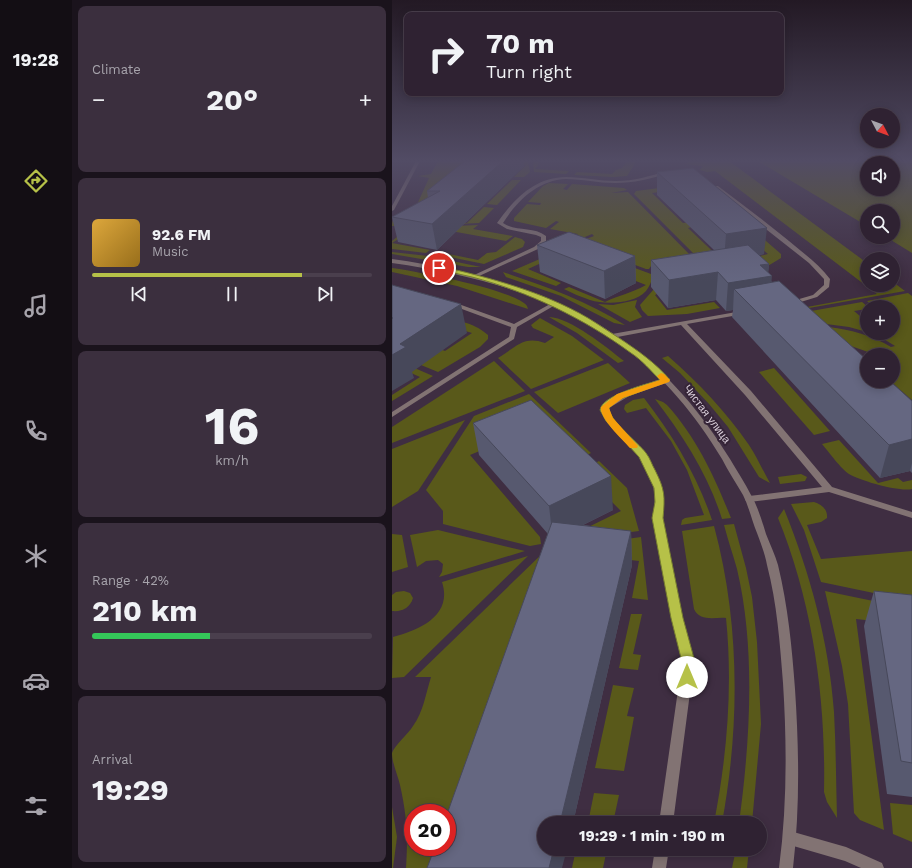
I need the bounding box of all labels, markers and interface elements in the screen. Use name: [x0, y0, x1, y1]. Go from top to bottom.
text: 70 m: [486, 27, 555, 60]
icon: right: [420, 28, 472, 80]
text: 19:28: [13, 49, 59, 70]
text: Turn right: [486, 61, 572, 82]
text: Climate: [92, 62, 141, 77]
text: 20°: [206, 82, 258, 117]
text: −: [92, 87, 105, 112]
text: +: [359, 87, 372, 112]
north arrow: [860, 108, 900, 148]
map controls: [860, 108, 900, 388]
button: sound: [860, 156, 900, 196]
icon: directions: [22, 167, 50, 195]
button: search: [860, 204, 900, 244]
text: 92.6 FM: [152, 226, 211, 244]
text: Music: [152, 244, 189, 259]
pin: [422, 251, 456, 285]
button: layers: [860, 252, 900, 292]
icon: arrive: [428, 257, 450, 279]
icon: previous: [128, 283, 150, 305]
icon: pause: [221, 283, 243, 305]
icon: next: [314, 283, 336, 305]
icon: music: [22, 292, 50, 320]
button: +: [860, 300, 900, 340]
button: −: [860, 348, 900, 388]
street label: Чистая улица: [681, 382, 734, 447]
text: 16: [205, 396, 259, 457]
icon: phone: [22, 417, 50, 445]
text: km/h: [215, 453, 249, 468]
icon: climate: [22, 542, 50, 570]
text: Range · 42%: [92, 573, 169, 588]
text: 210 km: [92, 593, 198, 628]
position arrow: [666, 656, 708, 698]
icon: car: [22, 667, 50, 695]
text: Arrival: [92, 752, 133, 767]
text: 19:29: [92, 772, 169, 807]
icon: filters: [22, 792, 50, 820]
speed limit sign: 20: [404, 804, 456, 856]
text: 19:29 · 1 min · 190 m: [579, 827, 725, 845]

